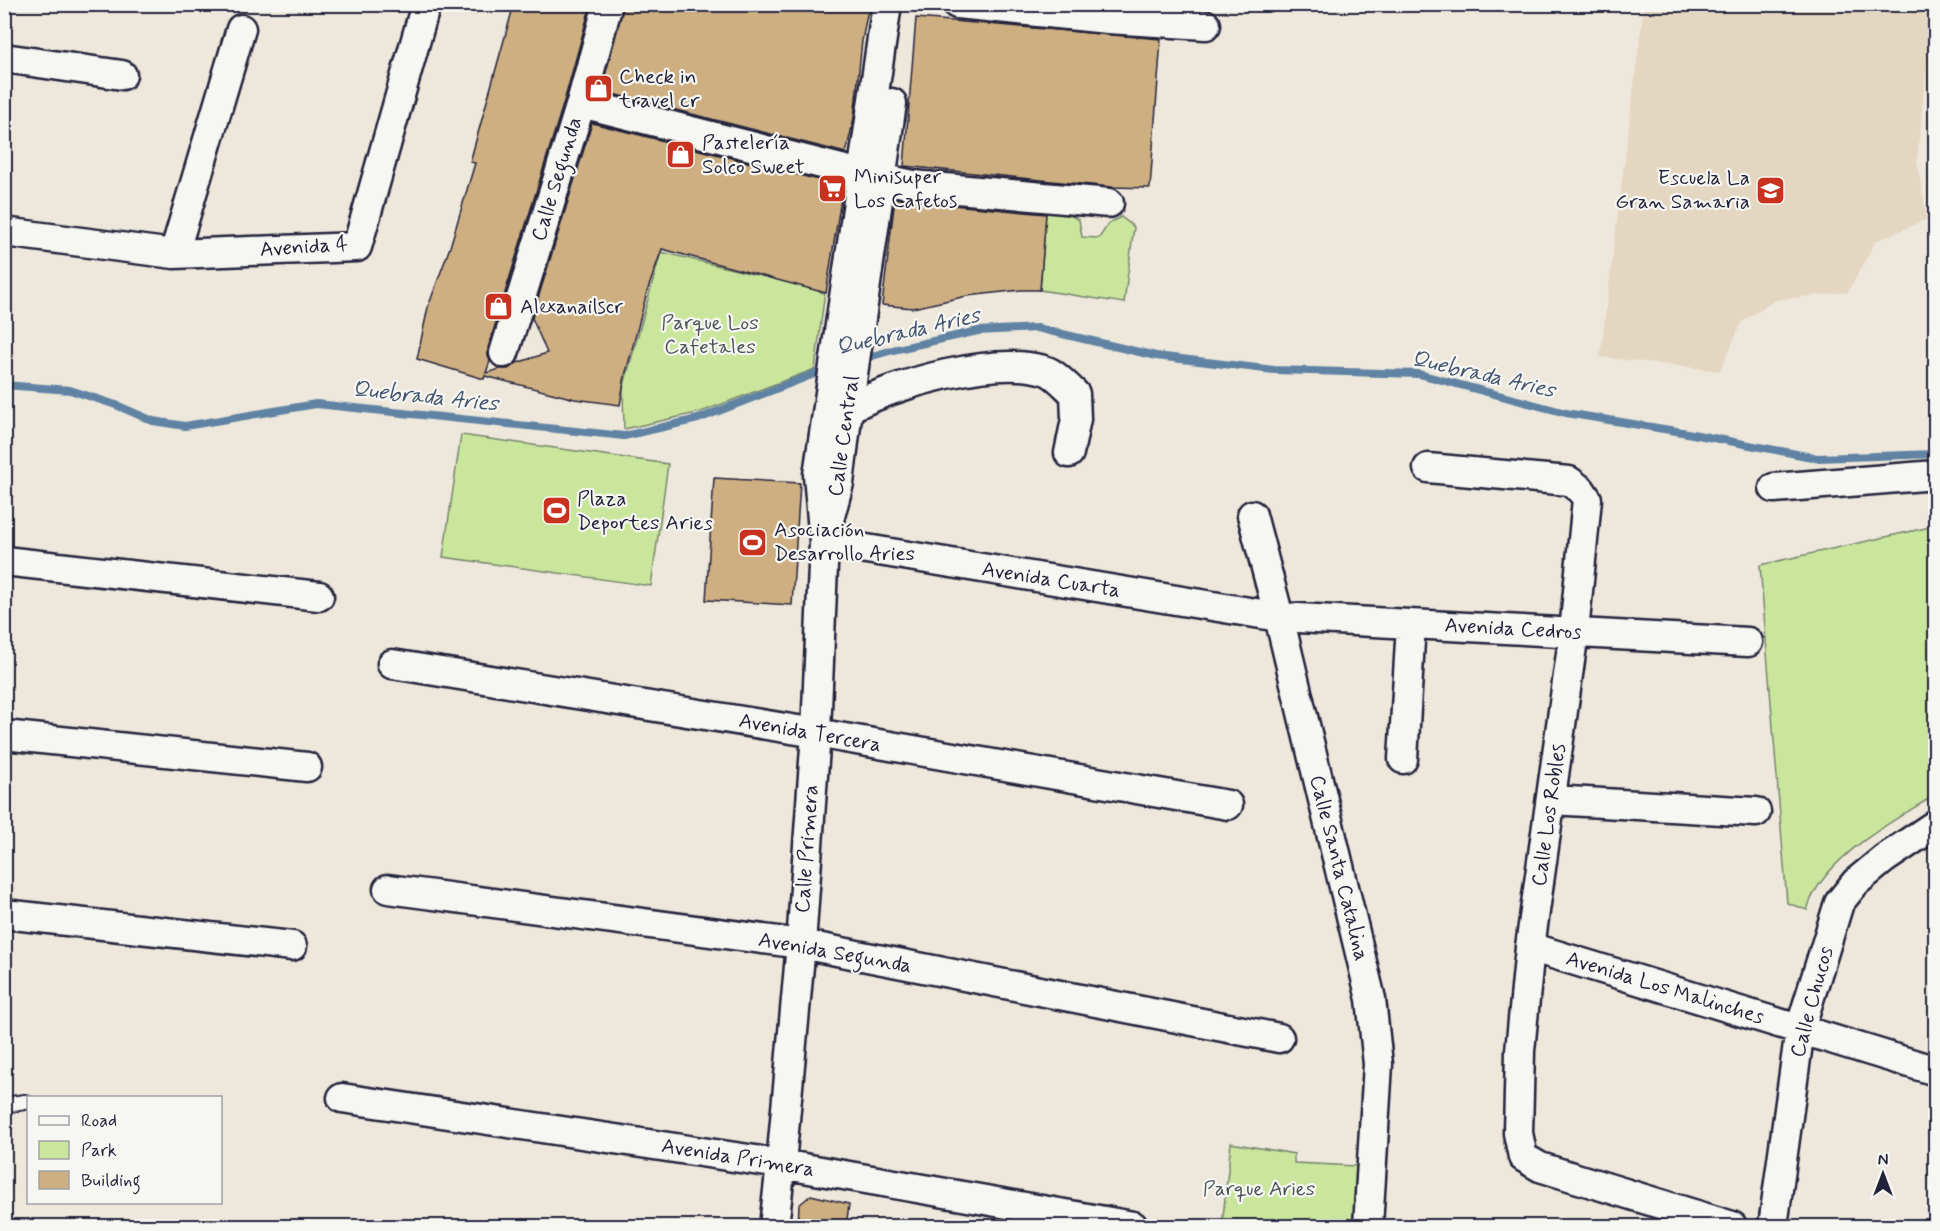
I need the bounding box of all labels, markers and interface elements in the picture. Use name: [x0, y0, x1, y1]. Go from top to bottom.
place label: Check in travel cr: [618, 63, 700, 115]
shop icon: Check in travel cr: [582, 73, 614, 105]
street label: Calle Segunda: [525, 114, 591, 245]
place label: Pastelería Solco Sweet: [702, 129, 805, 181]
shop icon: Pastelería Solco Sweet: [665, 139, 697, 171]
place label: Minisuper Los Cafetos: [854, 163, 957, 215]
place label: Escuela La Gran Samaria: [1615, 164, 1750, 216]
supermarket icon: Minisuper Los Cafetos: [817, 173, 849, 205]
school or university icon: Escuela La Gran Samaria: [1755, 174, 1787, 206]
street label: Avenida 4: [259, 230, 349, 264]
shop icon: Alexanailscr: [483, 291, 515, 323]
place label: Alexanailscr: [520, 293, 623, 321]
water label: Quebrada Aries: [833, 301, 985, 362]
park label: Parque Los Cafetales: [661, 309, 759, 361]
water label: Quebrada Aries: [1408, 345, 1560, 406]
street label: Calle Central: [822, 374, 866, 498]
water label: Quebrada Aries: [351, 375, 502, 419]
place label: Plaza Deportes Aries: [577, 485, 713, 537]
sports icon: Plaza Deportes Aries: [540, 495, 572, 527]
place label: Asociación Desarrollo Aries: [774, 516, 915, 568]
sports icon: Asociación Desarrollo Aries: [737, 526, 769, 558]
street label: Avenida Cuarta: [980, 555, 1122, 605]
street label: Avenida Cedros: [1444, 611, 1582, 647]
street label: Avenida Tercera: [737, 707, 883, 759]
street label: Calle Los Robles: [1525, 742, 1573, 888]
street label: Calle Santa Catalina: [1302, 772, 1376, 964]
street label: Calle Primera: [789, 784, 825, 914]
street label: Avenida Segunda: [756, 926, 914, 982]
street label: Calle Chucos: [1784, 943, 1840, 1061]
street label: Avenida Los Malinches: [1563, 945, 1767, 1031]
legend: [27, 1096, 222, 1204]
text: Road: [81, 1109, 117, 1133]
street label: Avenida Primera: [659, 1132, 817, 1184]
text: Park: [81, 1139, 117, 1163]
north arrow: [1853, 1144, 1913, 1204]
text: N: [1878, 1150, 1888, 1171]
text: Building: [81, 1169, 141, 1195]
park label: Parque Aries: [1203, 1175, 1315, 1203]

